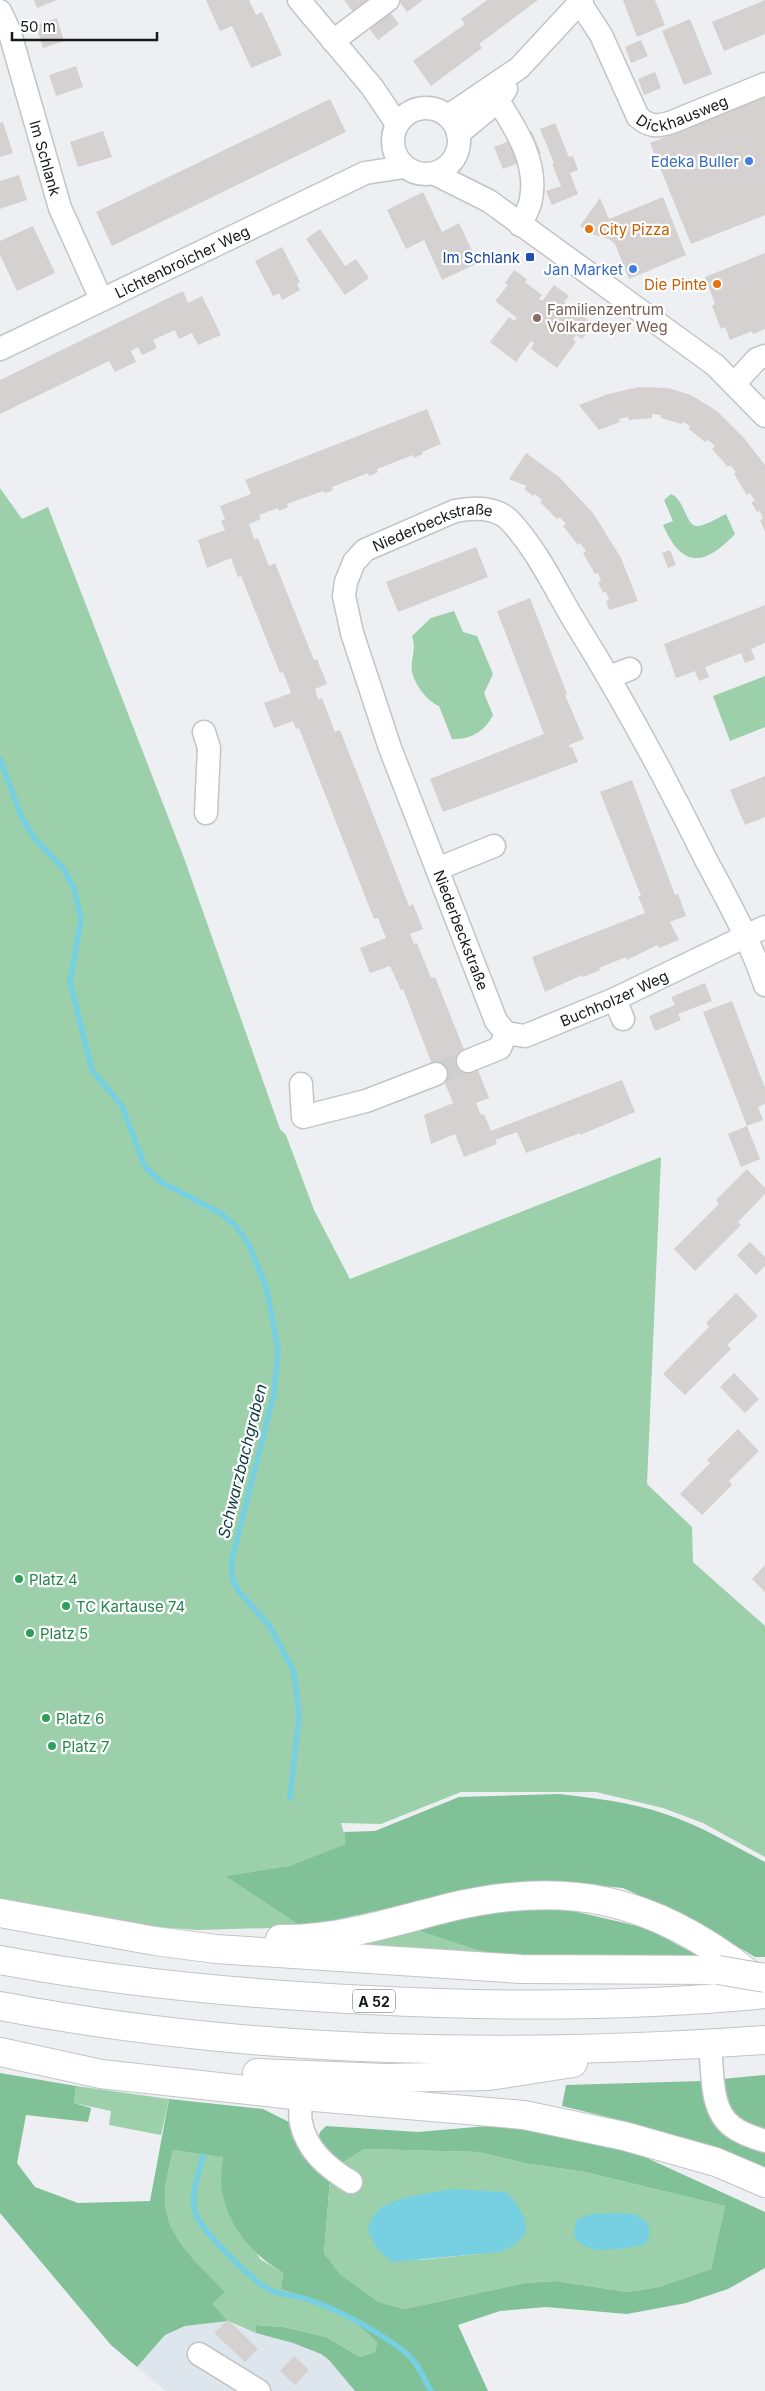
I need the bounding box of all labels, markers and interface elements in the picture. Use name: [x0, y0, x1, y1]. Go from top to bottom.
scale bar: [12, 10, 158, 42]
text: 50 m: [20, 17, 56, 36]
street label: Dickhausweg: [633, 91, 730, 135]
street label: Im Schlank: [26, 118, 66, 199]
place label: Edeka Buller: [651, 152, 739, 171]
marker: Edeka Buller: [743, 155, 755, 167]
place label: City Pizza: [599, 220, 670, 239]
street label: Lichtenbroicher Weg: [112, 221, 252, 302]
marker: City Pizza: [583, 223, 595, 235]
place label: Im Schlank: [442, 248, 521, 267]
marker: Im Schlank: [524, 251, 536, 263]
place label: Jan Market: [544, 260, 623, 279]
marker: Jan Market: [627, 263, 639, 275]
place label: Die Pinte: [644, 275, 707, 294]
marker: Die Pinte: [711, 278, 723, 290]
place label: Familienzentrum Volkardeyer Weg: [547, 300, 668, 336]
marker: Familienzentrum Volkardeyer Weg: [531, 312, 543, 324]
street label: Niederbeckstraße: [369, 499, 495, 555]
street label: Niederbeckstraße: [429, 867, 493, 993]
street label: Buchholzer Weg: [557, 965, 671, 1030]
water label: Schwarzbachgraben: [213, 1382, 271, 1540]
place label: Platz 4: [29, 1570, 78, 1589]
marker: Platz 4: [13, 1573, 25, 1585]
place label: TC Kartause 74: [76, 1597, 185, 1616]
marker: TC Kartause 74: [60, 1600, 72, 1612]
place label: Platz 5: [40, 1624, 88, 1643]
marker: Platz 5: [24, 1627, 36, 1639]
place label: Platz 6: [56, 1709, 104, 1728]
marker: Platz 6: [40, 1712, 52, 1724]
place label: Platz 7: [62, 1737, 110, 1756]
marker: Platz 7: [46, 1740, 58, 1752]
road number: A 52: [353, 1990, 395, 2012]

